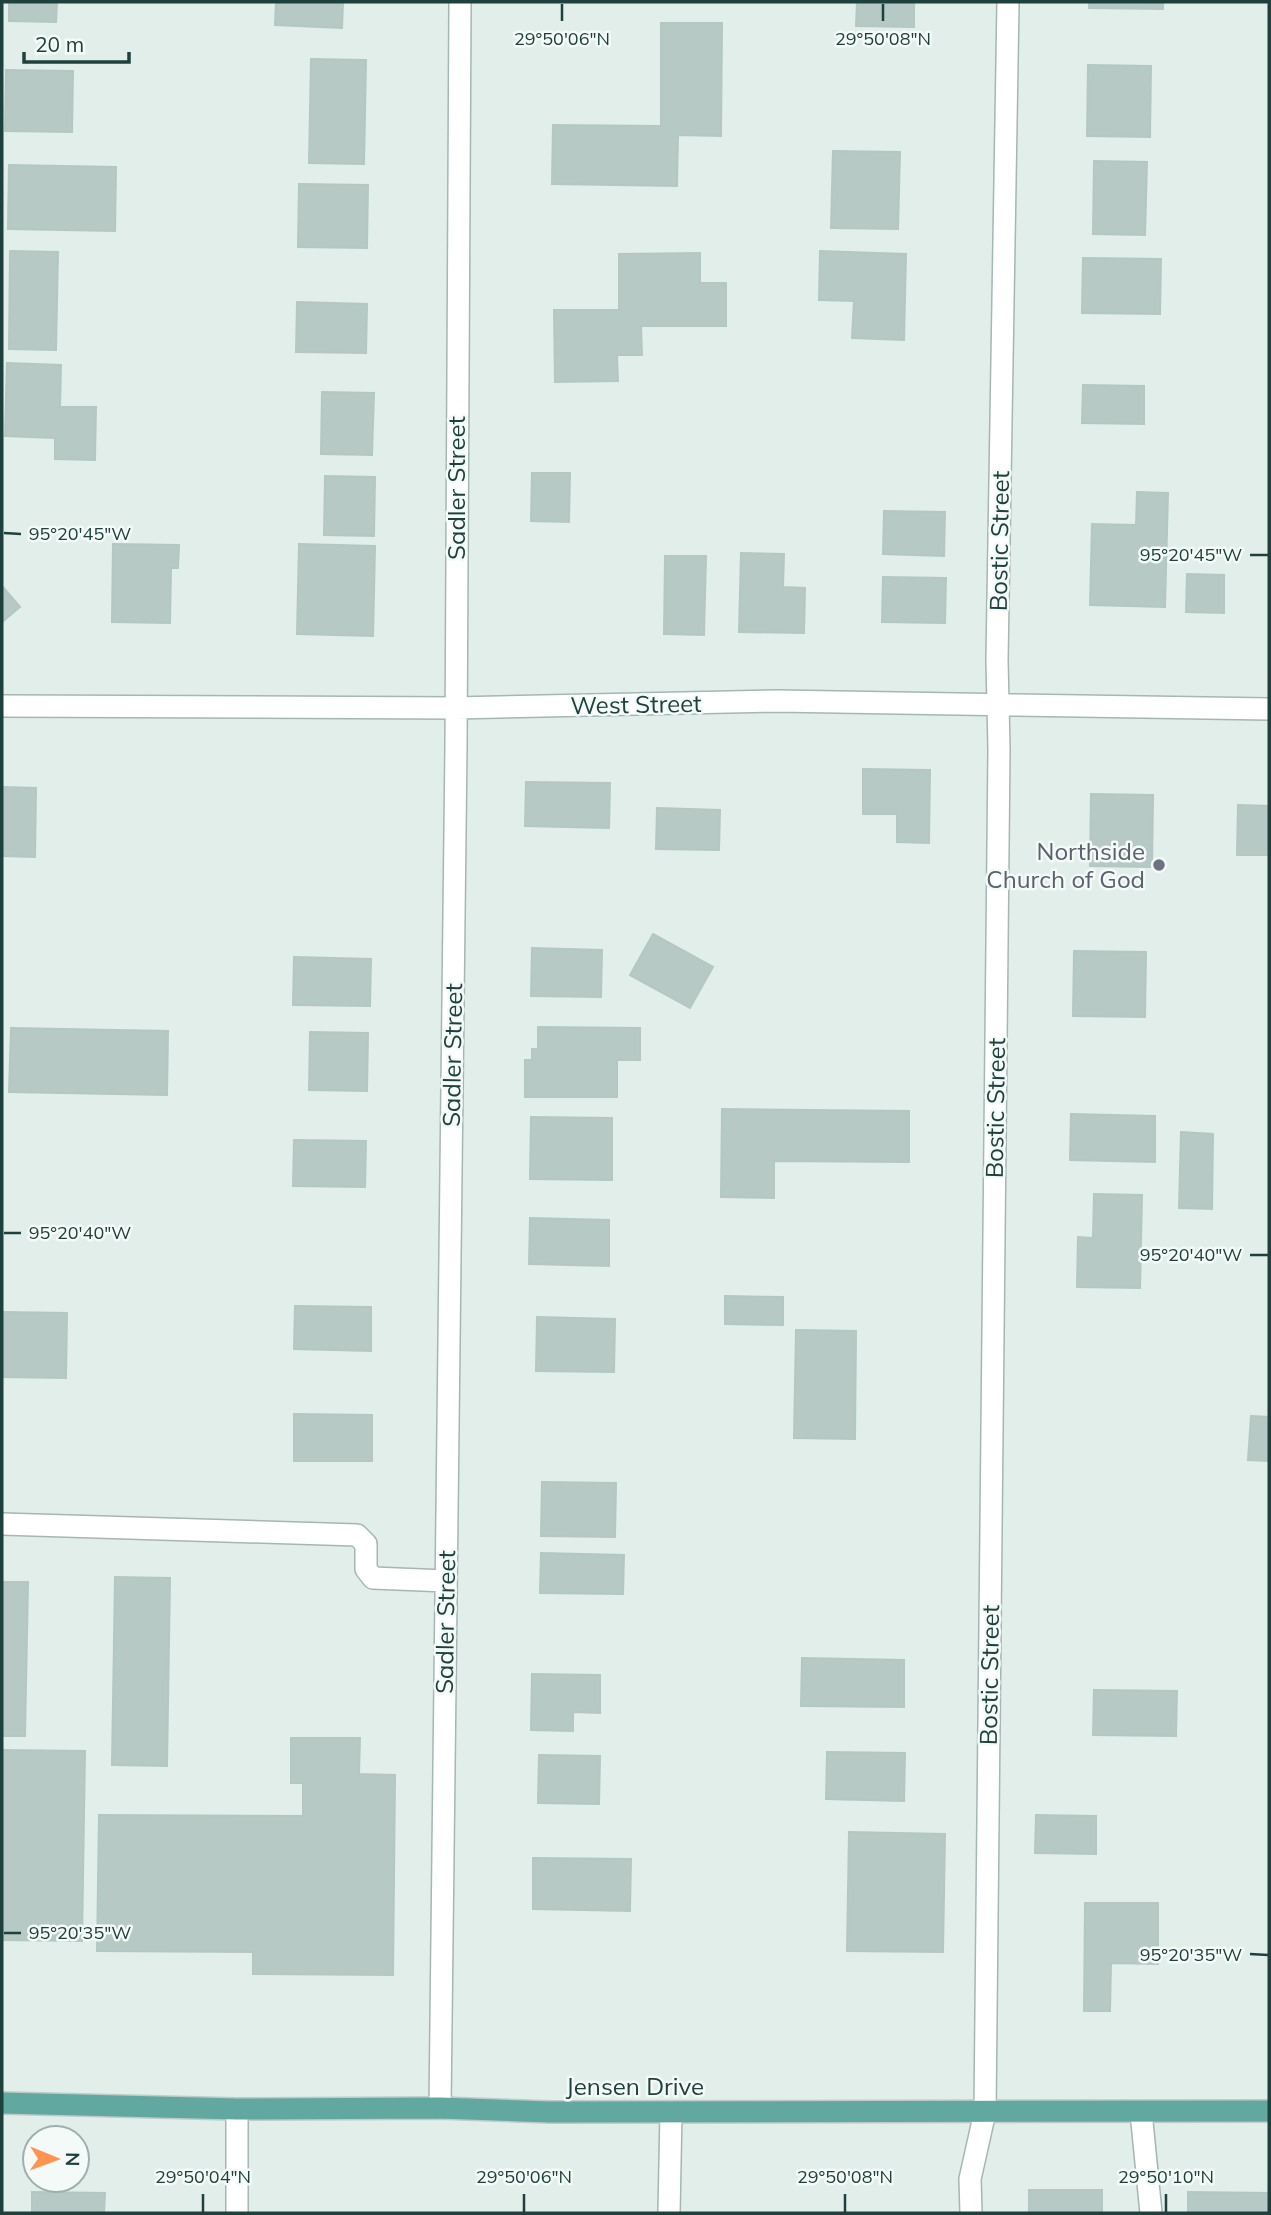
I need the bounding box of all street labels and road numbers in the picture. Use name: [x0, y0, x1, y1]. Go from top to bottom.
street label: Sadler Street: [441, 416, 471, 560]
street label: Bostic Street: [983, 471, 1015, 611]
street label: West Street: [570, 688, 702, 720]
street label: Sadler Street: [436, 983, 468, 1127]
street label: Bostic Street: [979, 1038, 1011, 1178]
street label: Sadler Street: [429, 1550, 461, 1694]
street label: Bostic Street: [973, 1605, 1005, 1745]
street label: Jensen Drive: [566, 2071, 704, 2101]

